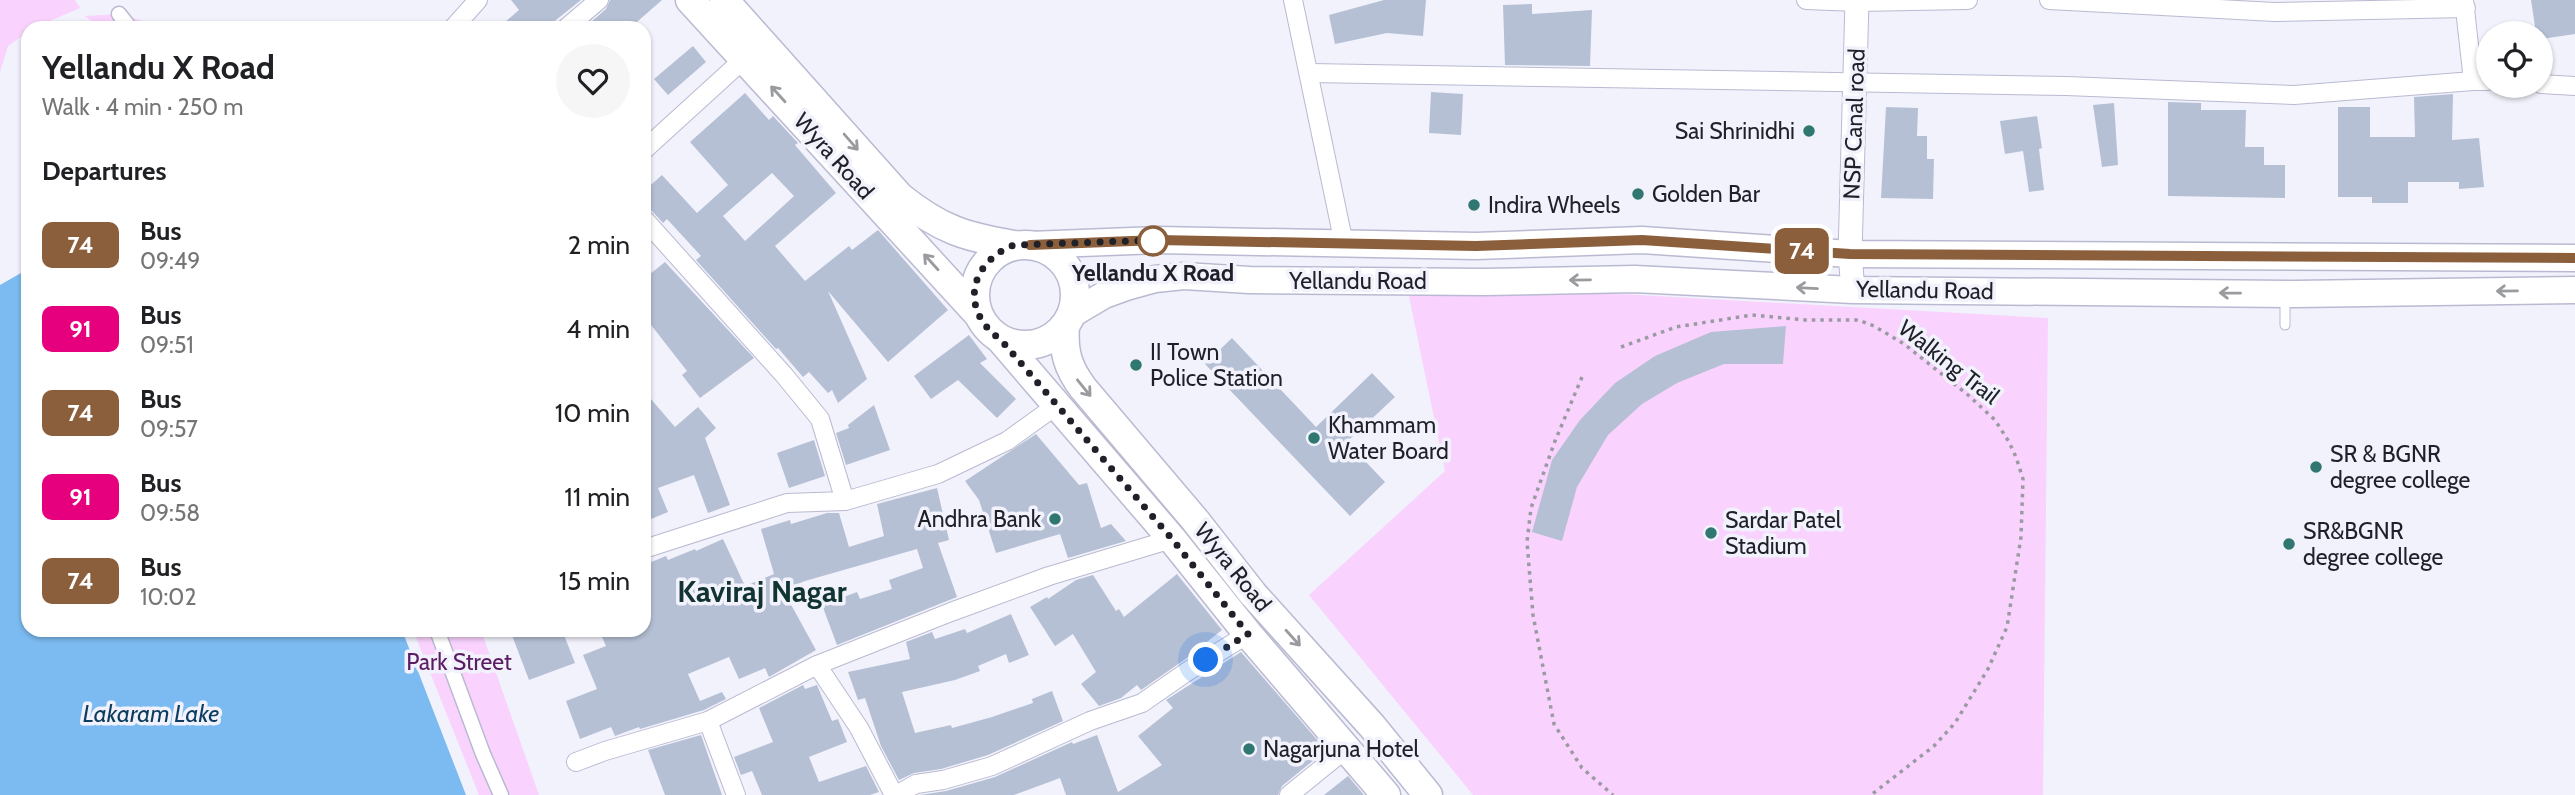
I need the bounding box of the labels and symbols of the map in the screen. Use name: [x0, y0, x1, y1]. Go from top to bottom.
street label: NSP Canal road: [1837, 48, 1871, 200]
one-way arrow: [770, 85, 786, 103]
street label: Wyra Road: [788, 107, 880, 205]
place label: Sai Shrinidhi: [1675, 117, 1795, 145]
marker: Sai Shrinidhi: [1801, 123, 1817, 139]
one-way arrow: [843, 132, 859, 150]
place label: Golden Bar: [1652, 180, 1761, 208]
marker: Golden Bar: [1630, 186, 1646, 202]
place label: Indira Wheels: [1488, 191, 1620, 219]
marker: Indira Wheels: [1466, 197, 1482, 213]
marker: Yellandu X Road: [1138, 226, 1168, 256]
line badge: 74: [1770, 228, 1834, 274]
one-way arrow: [923, 254, 940, 271]
place label: Yellandu X Road: [1071, 259, 1234, 287]
street label: Yellandu Road: [1288, 267, 1427, 295]
one-way arrow: [1568, 273, 1591, 286]
street label: Yellandu Road: [1855, 275, 1994, 305]
one-way arrow: [1796, 281, 1819, 294]
one-way arrow: [2496, 284, 2519, 298]
one-way arrow: [2219, 287, 2242, 300]
street label: Walking Trail: [1893, 314, 2006, 411]
place label: II Town Police Station: [1150, 338, 1283, 392]
marker: II Town Police Station: [1128, 357, 1144, 373]
one-way arrow: [1076, 379, 1092, 397]
place label: Khammam Water Board: [1328, 411, 1449, 465]
marker: Khammam Water Board: [1306, 430, 1322, 446]
place label: SR & BGNR degree college: [2330, 440, 2471, 494]
marker: SR & BGNR degree college: [2308, 459, 2324, 475]
place label: Andhra Bank: [917, 505, 1042, 533]
place label: Sardar Patel Stadium: [1725, 506, 1842, 560]
marker: Andhra Bank: [1047, 511, 1063, 527]
street label: Wyra Road: [1189, 517, 1277, 617]
place label: SR&BGNR degree college: [2303, 517, 2444, 571]
marker: Sardar Patel Stadium: [1703, 525, 1719, 541]
marker: SR&BGNR degree college: [2281, 536, 2297, 552]
district label: Kaviraj Nagar: [677, 573, 847, 610]
one-way arrow: [1285, 629, 1301, 647]
your location: [1188, 642, 1223, 677]
park label: Park Street: [406, 648, 512, 676]
water label: Lakaram Lake: [83, 699, 219, 728]
place label: Nagarjuna Hotel: [1263, 735, 1420, 763]
marker: Nagarjuna Hotel: [1241, 741, 1257, 757]

